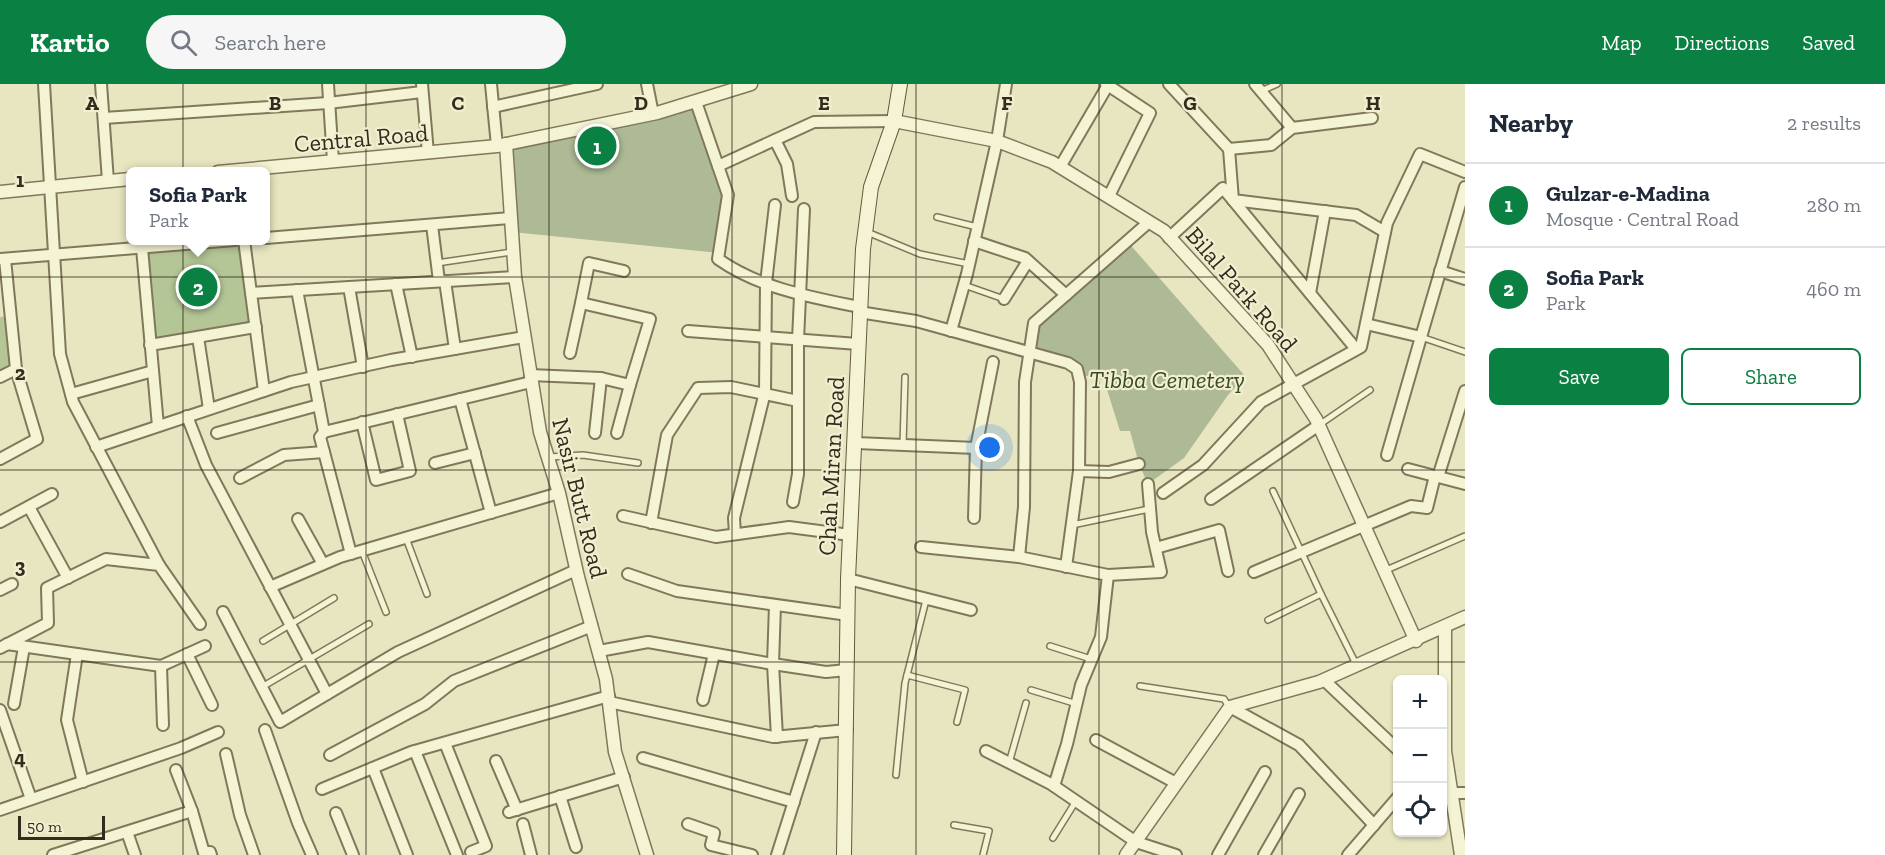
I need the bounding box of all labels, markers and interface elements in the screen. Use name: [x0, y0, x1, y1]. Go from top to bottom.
search box: [146, 15, 566, 69]
text: Kartio: [30, 26, 110, 59]
icon: search: [167, 26, 200, 59]
text: Search here: [215, 29, 326, 56]
text: Map: [1602, 30, 1642, 55]
text: Directions: [1675, 30, 1769, 55]
text: Saved: [1802, 30, 1855, 55]
text: A: [85, 91, 99, 115]
text: B: [269, 91, 281, 115]
text: C: [452, 91, 465, 115]
text: D: [634, 91, 648, 115]
text: E: [818, 91, 830, 115]
text: F: [1001, 91, 1013, 115]
text: G: [1183, 91, 1197, 115]
text: H: [1365, 91, 1381, 115]
text: Nearby: [1489, 107, 1573, 139]
text: 2 results: [1787, 111, 1861, 135]
street label: Central Road: [293, 118, 429, 158]
pin: 1: [578, 124, 616, 168]
popup: [126, 167, 270, 245]
text: 1: [16, 168, 24, 192]
text: Gulzar-e-Madina: [1546, 180, 1710, 207]
text: Sofia Park: [149, 181, 247, 208]
text: 1: [1504, 193, 1513, 217]
text: 280 m: [1807, 193, 1861, 217]
text: Mosque · Central Road: [1546, 207, 1739, 231]
text: Park: [149, 208, 189, 232]
street label: Bilal Park Road: [1180, 221, 1304, 357]
pin: 2: [178, 264, 218, 310]
text: Sofia Park: [1546, 264, 1644, 291]
text: 2: [1503, 277, 1514, 301]
text: 460 m: [1806, 277, 1861, 301]
text: Park: [1546, 291, 1586, 315]
button: Save: [1489, 348, 1669, 405]
button: Share: [1681, 348, 1861, 405]
text: 2: [15, 361, 26, 385]
park label: Tibba Cemetery: [1089, 365, 1245, 394]
street label: Chah Miran Road: [812, 376, 850, 556]
street label: Nasir Butt Road: [546, 415, 614, 581]
your location: [975, 433, 1004, 462]
text: 3: [15, 554, 26, 578]
map controls: [1393, 675, 1447, 837]
button: +: [1393, 675, 1447, 729]
button: −: [1393, 729, 1447, 783]
text: 4: [14, 746, 26, 770]
button: locate: [1393, 783, 1447, 837]
scale bar: [18, 813, 105, 840]
text: 50 m: [27, 817, 62, 836]

